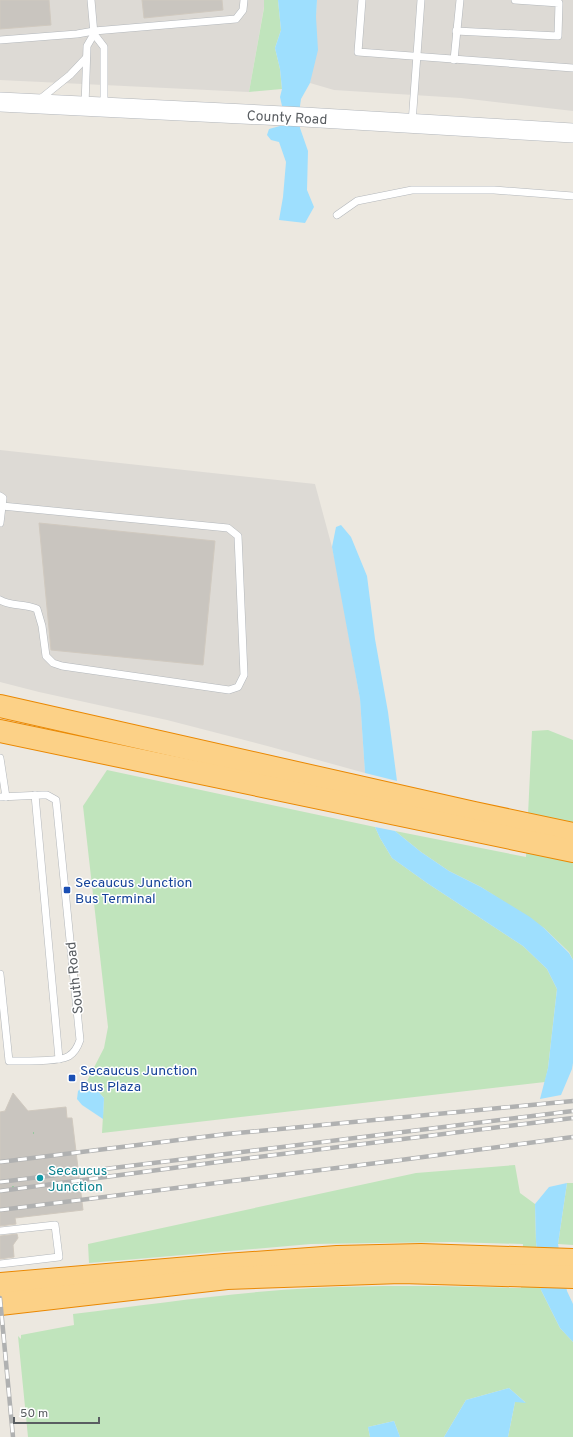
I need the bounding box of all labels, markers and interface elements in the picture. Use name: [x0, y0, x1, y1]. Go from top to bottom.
street label: County Road: [246, 108, 328, 129]
place label: Secaucus Junction Bus Terminal: [75, 875, 192, 908]
marker: Secaucus Junction Bus Terminal: [62, 885, 72, 895]
street label: South Road: [63, 941, 88, 1015]
place label: Secaucus Junction Bus Plaza: [80, 1063, 197, 1096]
marker: Secaucus Junction Bus Plaza: [67, 1073, 77, 1083]
place label: Secaucus Junction: [48, 1163, 107, 1196]
marker: Secaucus Junction: [35, 1173, 45, 1183]
scale bar: [14, 1399, 99, 1425]
text: 50 m: [20, 1406, 48, 1422]

